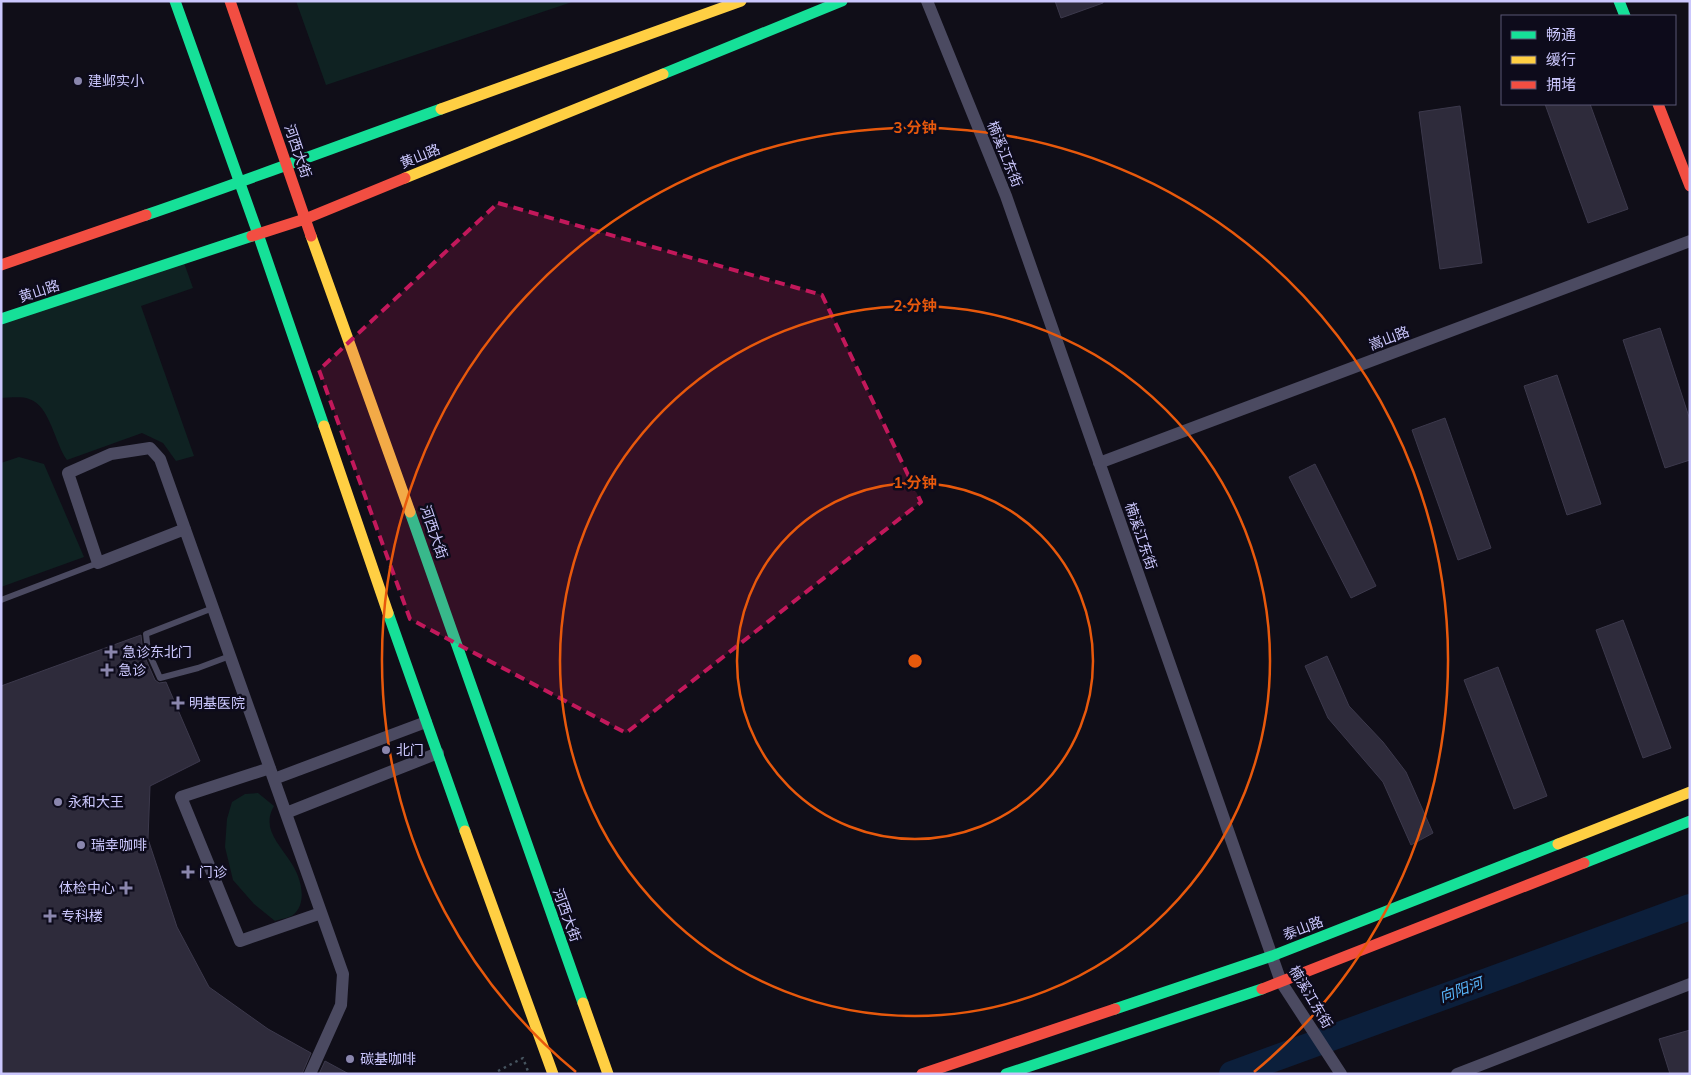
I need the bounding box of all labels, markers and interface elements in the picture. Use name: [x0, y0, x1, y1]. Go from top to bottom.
legend: [1501, 15, 1676, 105]
text: 畅通: [1546, 25, 1576, 44]
text: 缓行: [1546, 50, 1576, 69]
place label: 建邺实小: [88, 72, 144, 90]
marker: 建邺实小: [72, 75, 84, 87]
text: 拥堵: [1546, 75, 1576, 94]
text: 3 分钟: [893, 118, 937, 137]
street label: 楠溪江东街: [984, 118, 1026, 190]
street label: 河西大街: [280, 122, 316, 180]
street label: 黄山路: [397, 140, 443, 172]
street label: 黄山路: [16, 276, 62, 306]
text: 2 分钟: [893, 296, 937, 315]
street label: 嵩山路: [1366, 322, 1412, 354]
text: 1 分钟: [893, 473, 937, 492]
street label: 楠溪江东街: [1121, 500, 1161, 572]
street label: 河西大街: [416, 503, 452, 561]
place label: 急诊东北门: [122, 643, 192, 661]
marker: 急诊东北门: [104, 645, 118, 659]
centre of rings: [906, 652, 924, 670]
place label: 急诊: [118, 661, 146, 679]
marker: 急诊: [100, 663, 114, 677]
place label: 明基医院: [189, 694, 245, 712]
marker: 明基医院: [171, 696, 185, 710]
place label: 北门: [396, 741, 424, 759]
marker: 北门: [380, 744, 392, 756]
place label: 永和大王: [68, 793, 124, 811]
marker: 永和大王: [52, 796, 64, 808]
place label: 瑞幸咖啡: [91, 836, 147, 854]
marker: 瑞幸咖啡: [75, 839, 87, 851]
place label: 门诊: [199, 863, 227, 881]
marker: 门诊: [181, 865, 195, 879]
place label: 体检中心: [59, 879, 115, 897]
marker: 体检中心: [119, 881, 133, 895]
street label: 河西大街: [549, 886, 585, 944]
place label: 专科楼: [61, 907, 103, 925]
marker: 专科楼: [43, 909, 57, 923]
street label: 泰山路: [1280, 912, 1326, 944]
street label: 楠溪江东街: [1285, 962, 1337, 1032]
water label: 向阳河: [1436, 972, 1488, 1006]
place label: 碳基咖啡: [360, 1050, 416, 1068]
marker: 碳基咖啡: [344, 1053, 356, 1065]

